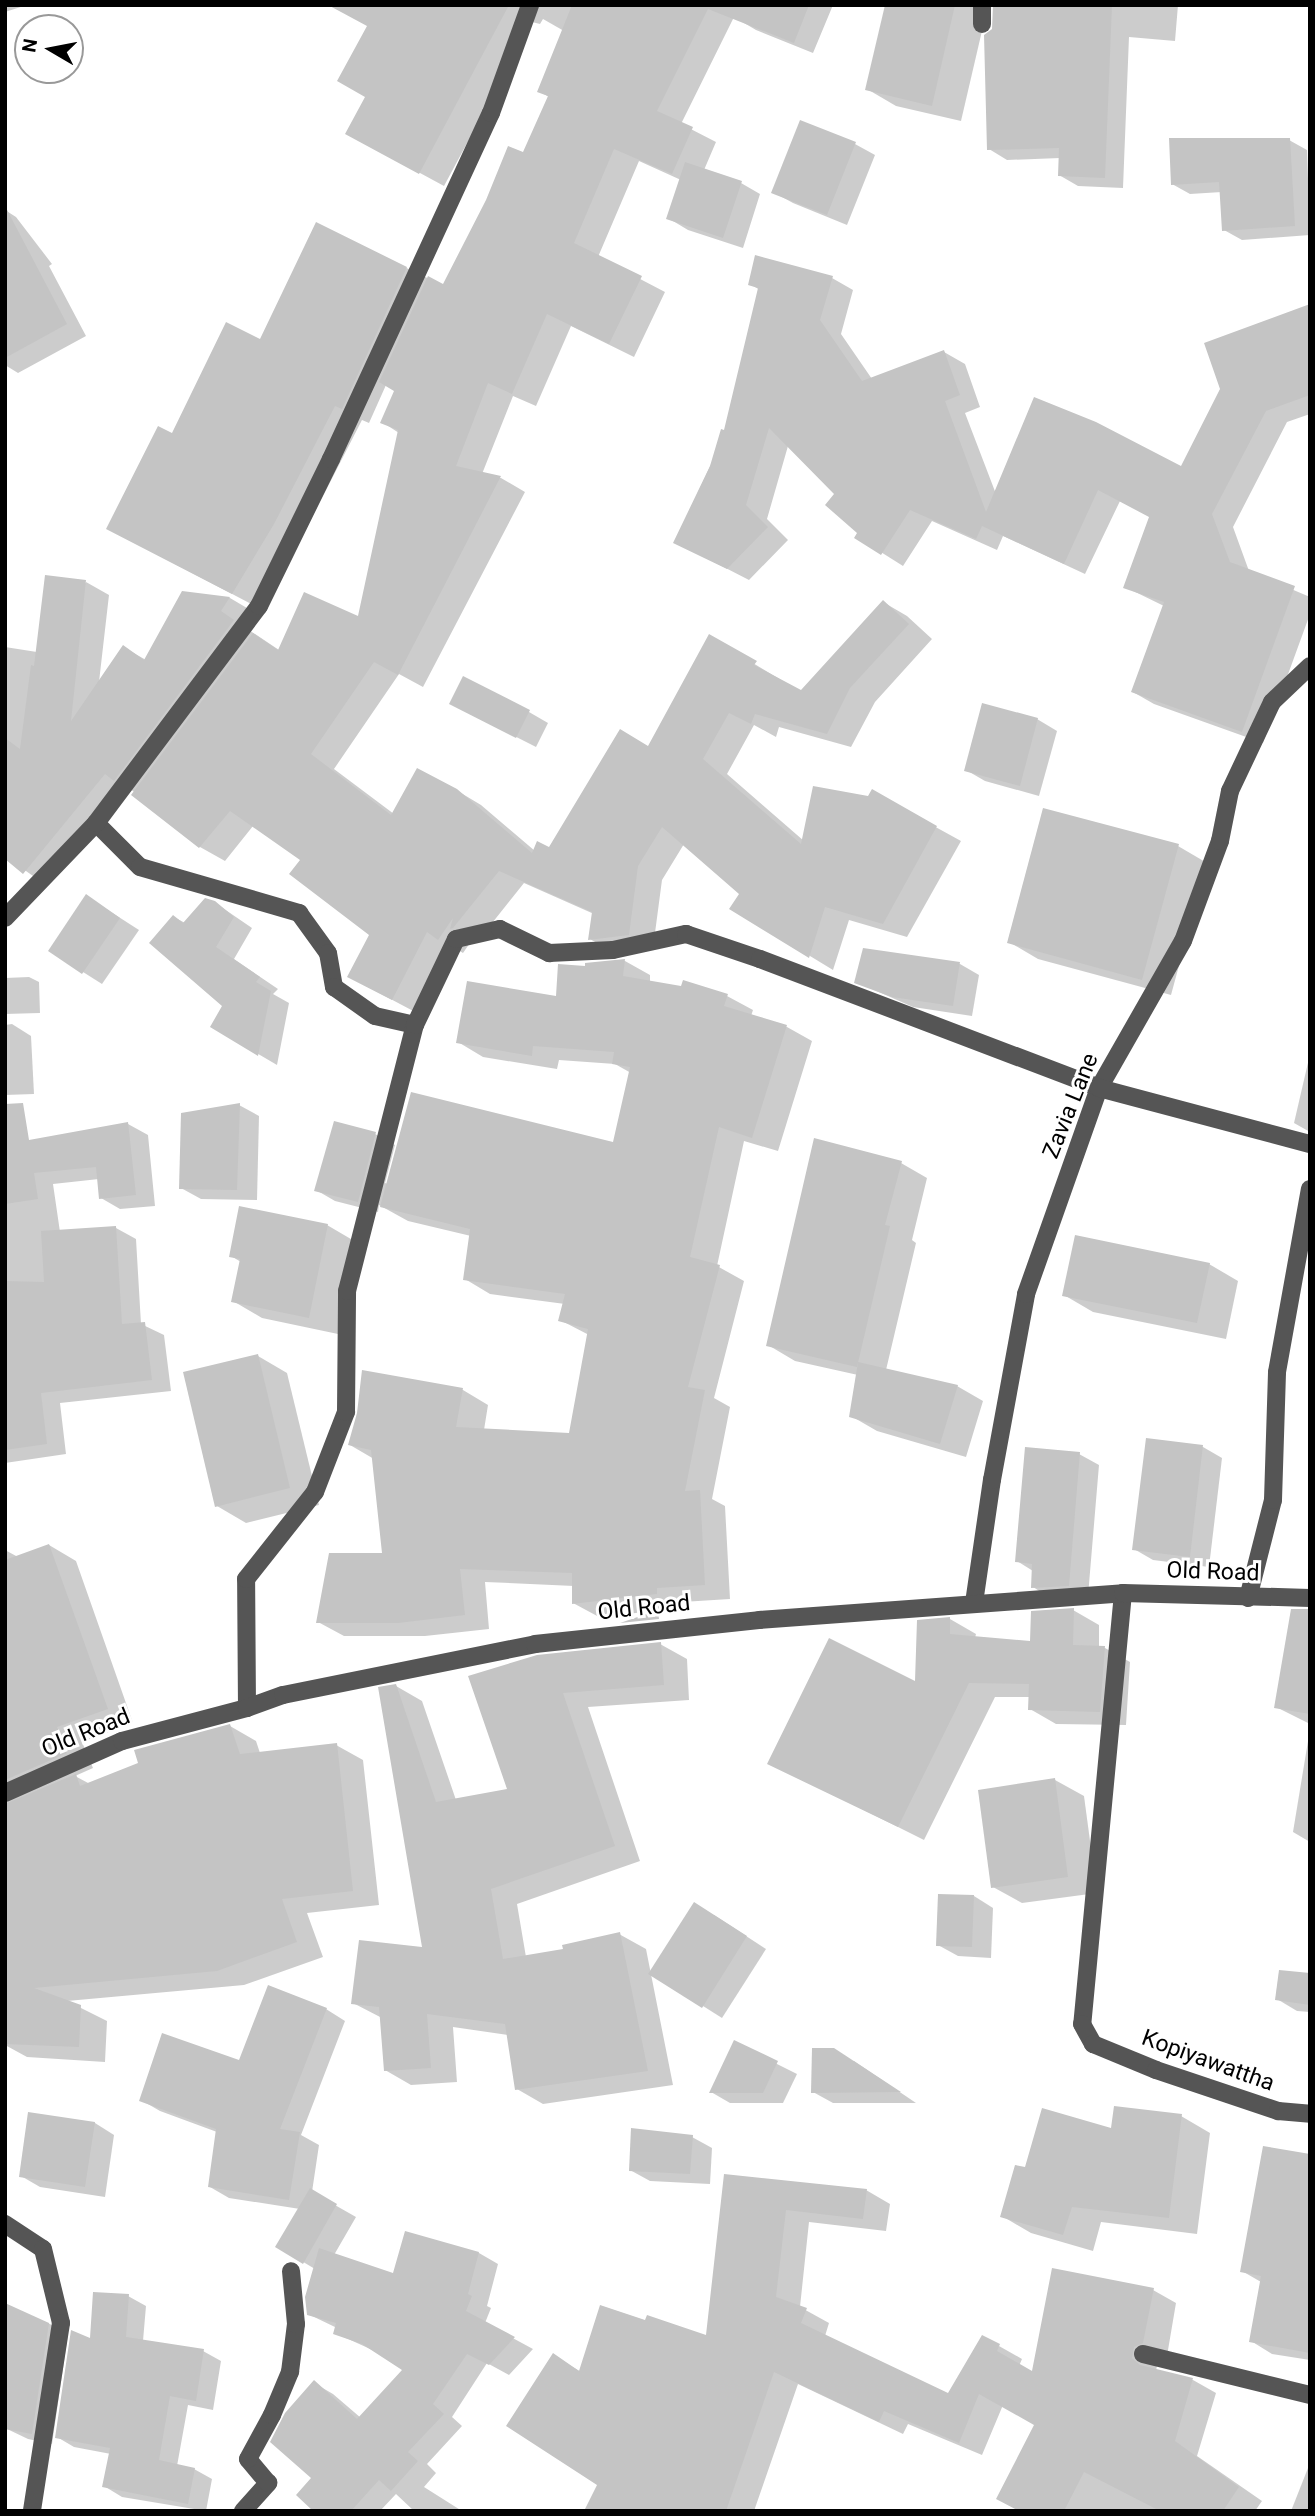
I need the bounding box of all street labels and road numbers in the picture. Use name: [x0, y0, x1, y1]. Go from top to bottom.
street label: Zavia Lane: [1037, 1049, 1105, 1163]
street label: Old Road: [1166, 1557, 1260, 1587]
street label: Old Road: [596, 1589, 692, 1627]
street label: Old Road: [38, 1703, 134, 1763]
street label: Kopiyawattha: [1138, 2024, 1278, 2098]

